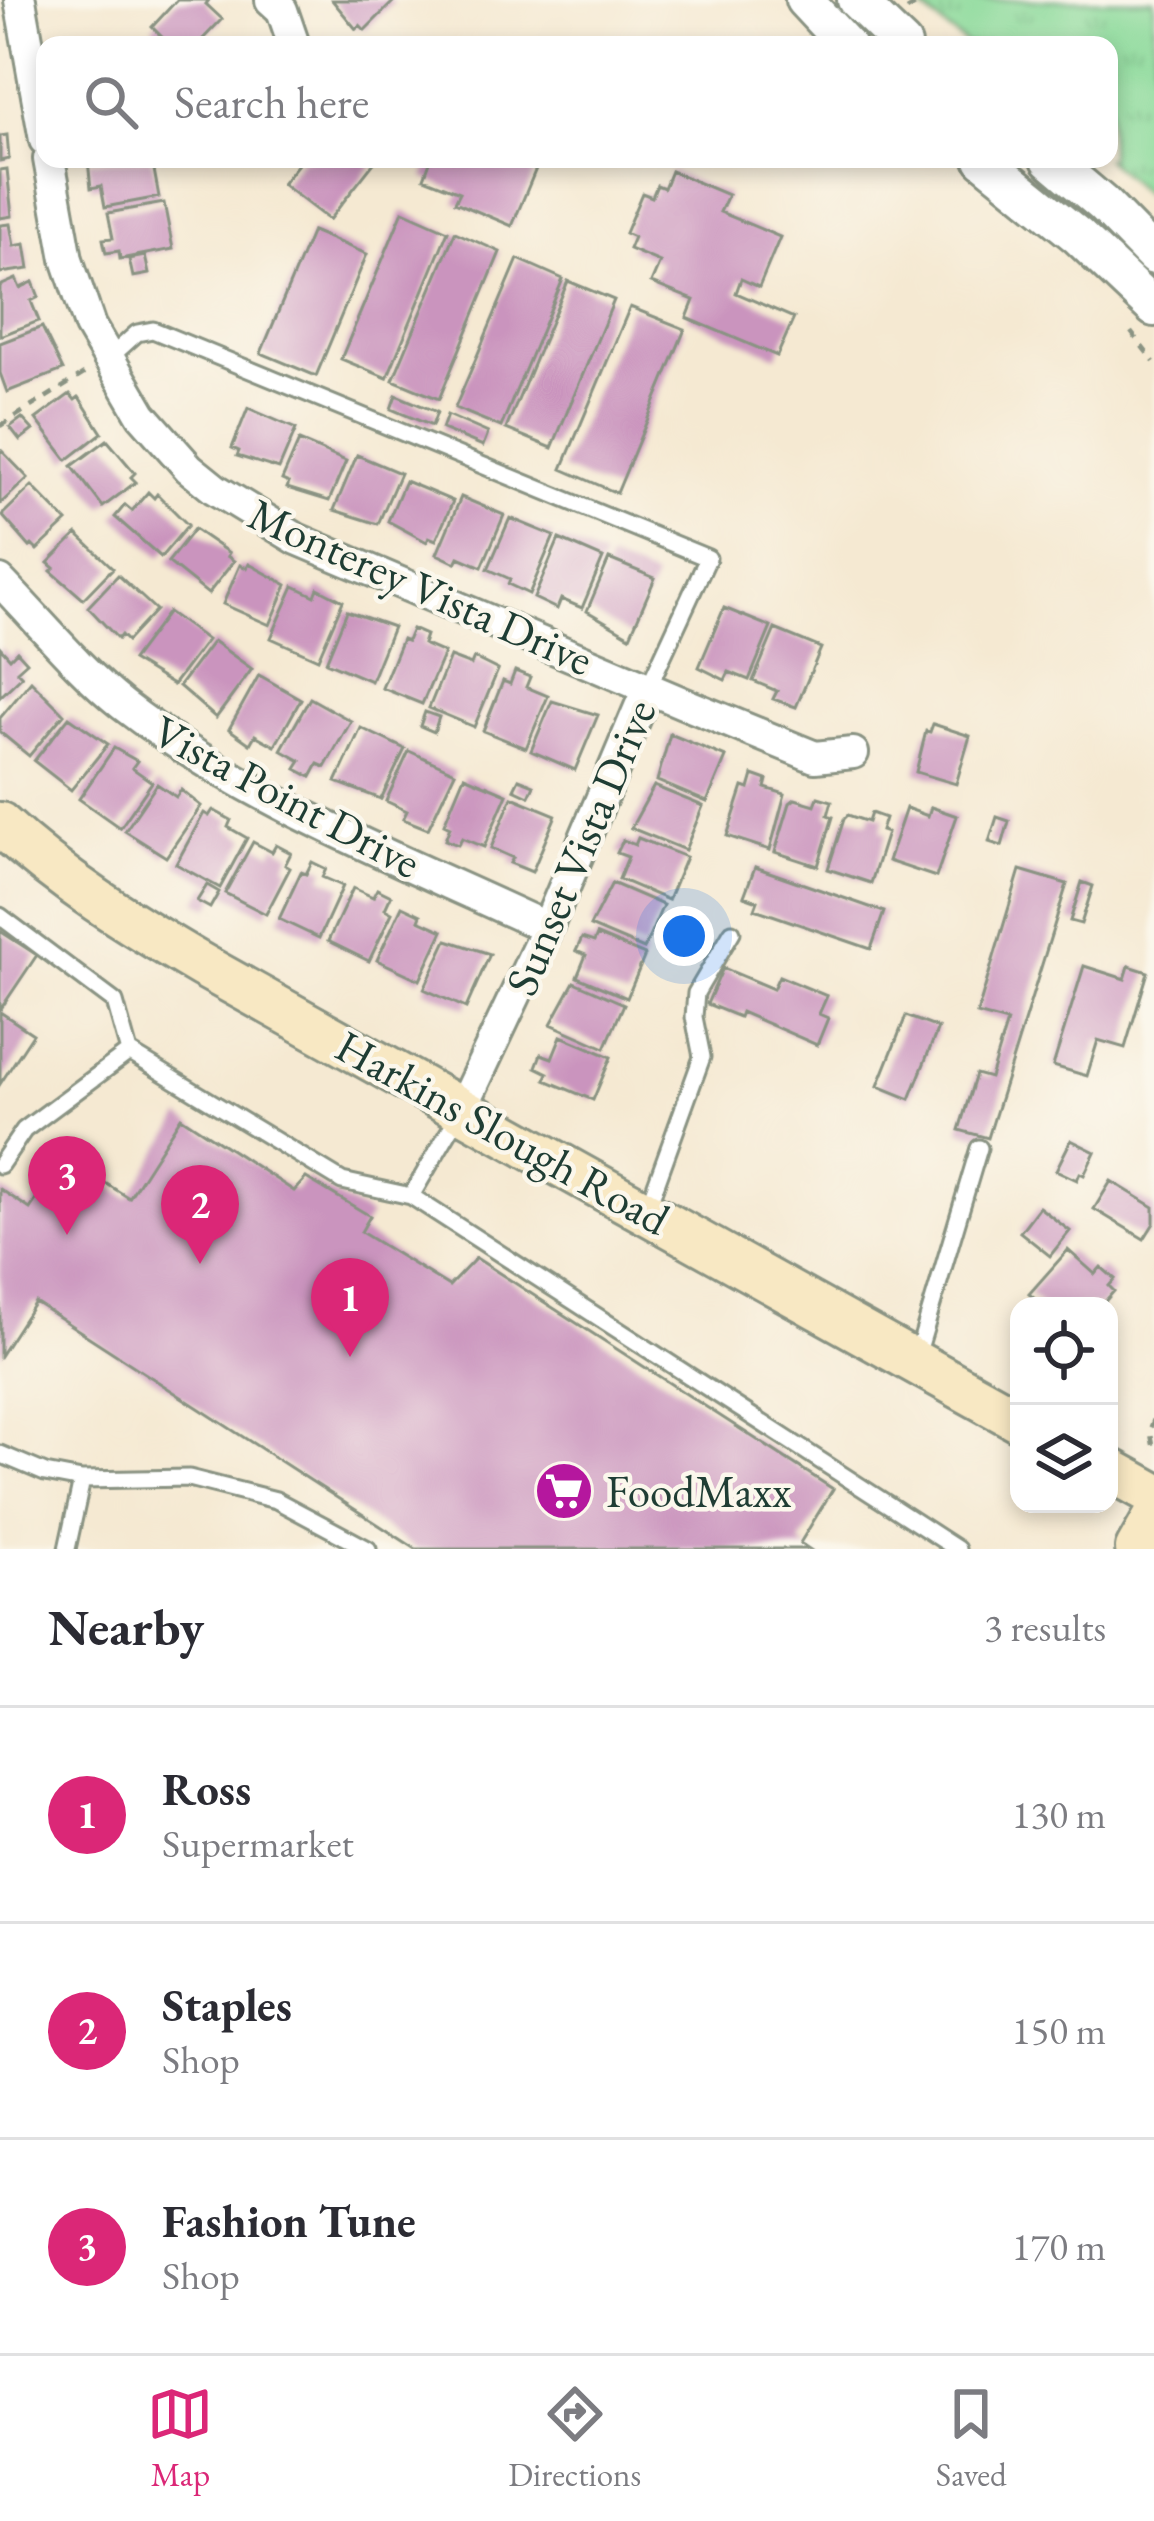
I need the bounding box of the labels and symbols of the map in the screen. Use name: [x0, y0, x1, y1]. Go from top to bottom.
street label: Monterey Vista Drive: [240, 484, 602, 688]
street label: Sunset Vista Drive: [492, 690, 668, 1004]
street label: Vista Point Drive: [143, 701, 431, 891]
your location: [654, 906, 714, 966]
street label: Harkins Slough Road: [326, 1016, 680, 1248]
pin: 3: [28, 1136, 106, 1235]
pin: 2: [161, 1165, 239, 1264]
pin: 1: [311, 1258, 389, 1357]
supermarket icon: FoodMaxx: [533, 1460, 595, 1522]
place label: FoodMaxx: [606, 1462, 792, 1520]

